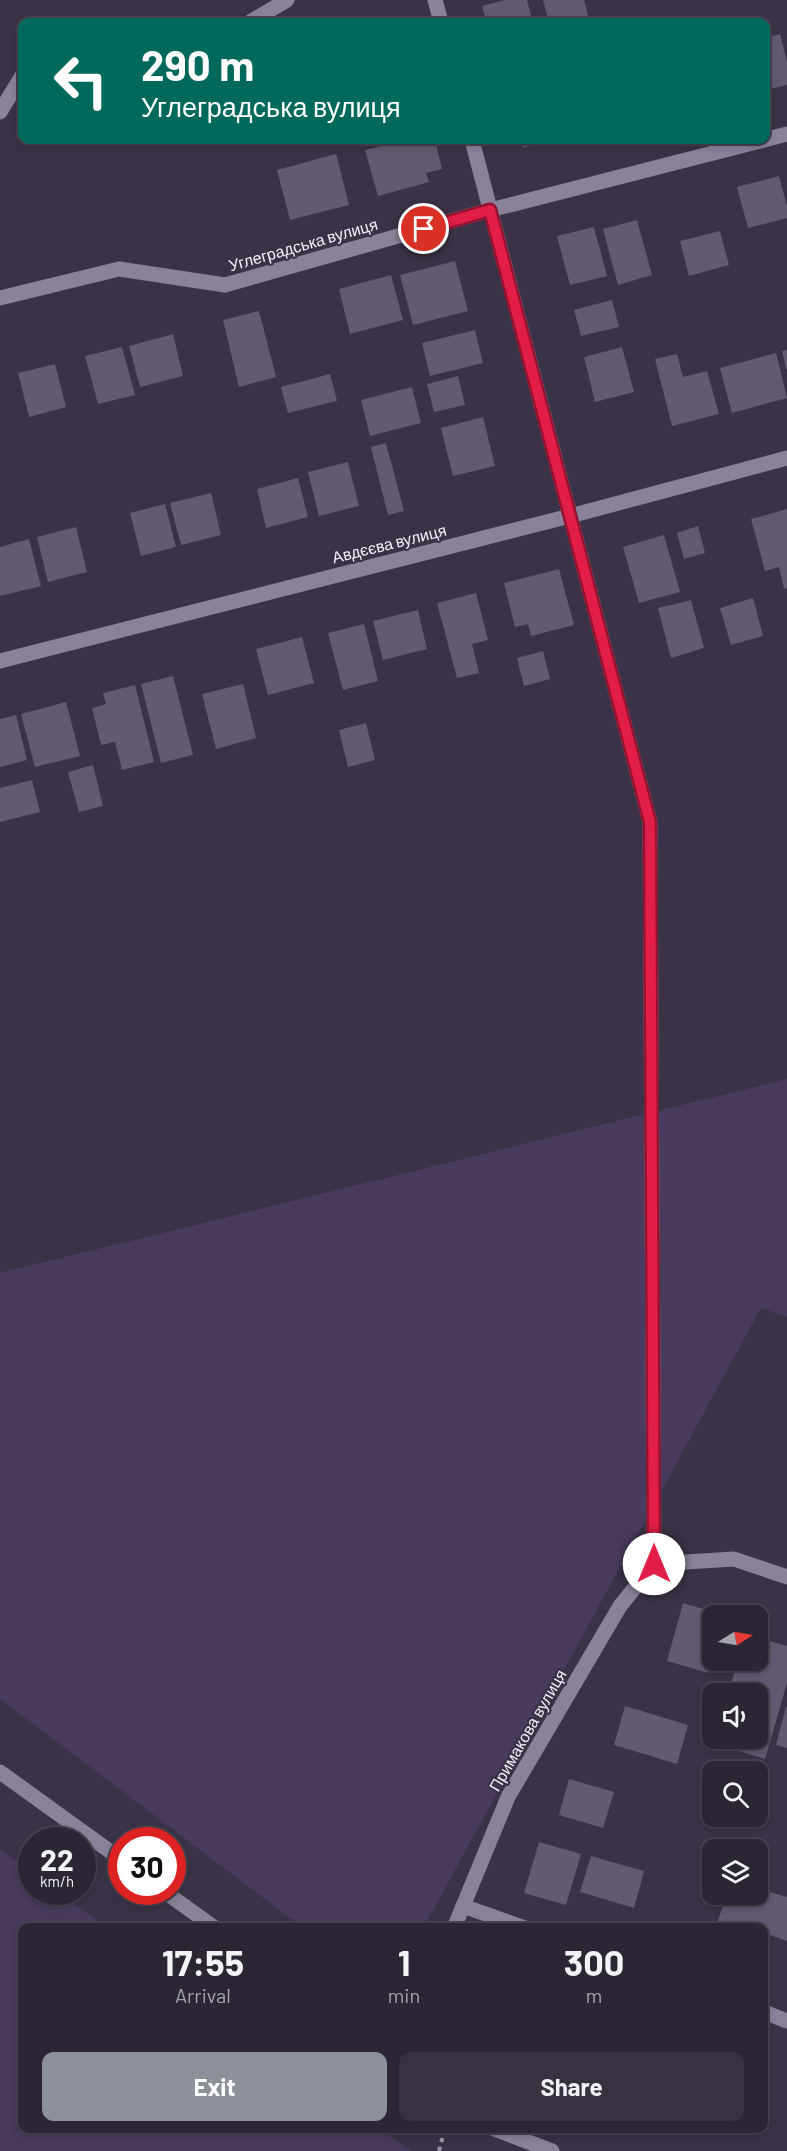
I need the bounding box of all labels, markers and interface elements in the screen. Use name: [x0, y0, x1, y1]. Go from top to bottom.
text: 290 m: [141, 39, 254, 89]
icon: left: [42, 42, 120, 120]
text: Углеградська вулиця: [141, 90, 401, 122]
pin: [398, 203, 449, 254]
icon: arrive: [407, 212, 440, 245]
street label: Углеградська вулиця: [226, 214, 380, 274]
street label: Авдєєва вулиця: [330, 520, 448, 566]
position arrow: [622, 1532, 686, 1596]
north arrow: [702, 1605, 768, 1671]
map controls: [702, 1605, 768, 1905]
street label: Примакова вулиця: [484, 1666, 570, 1794]
button: sound: [702, 1683, 768, 1749]
button: search: [702, 1761, 768, 1827]
speed limit sign: 30: [108, 1827, 186, 1905]
button: layers: [702, 1839, 768, 1905]
text: 22: [40, 1841, 74, 1877]
text: km/h: [40, 1872, 74, 1890]
text: 17:55: [162, 1940, 244, 1983]
text: 1: [398, 1940, 410, 1983]
text: 300: [564, 1940, 624, 1983]
text: Arrival: [175, 1983, 231, 2007]
text: min: [388, 1983, 420, 2007]
text: m: [586, 1983, 602, 2007]
button: Exit: [42, 2052, 387, 2121]
button: Share: [399, 2052, 744, 2121]

